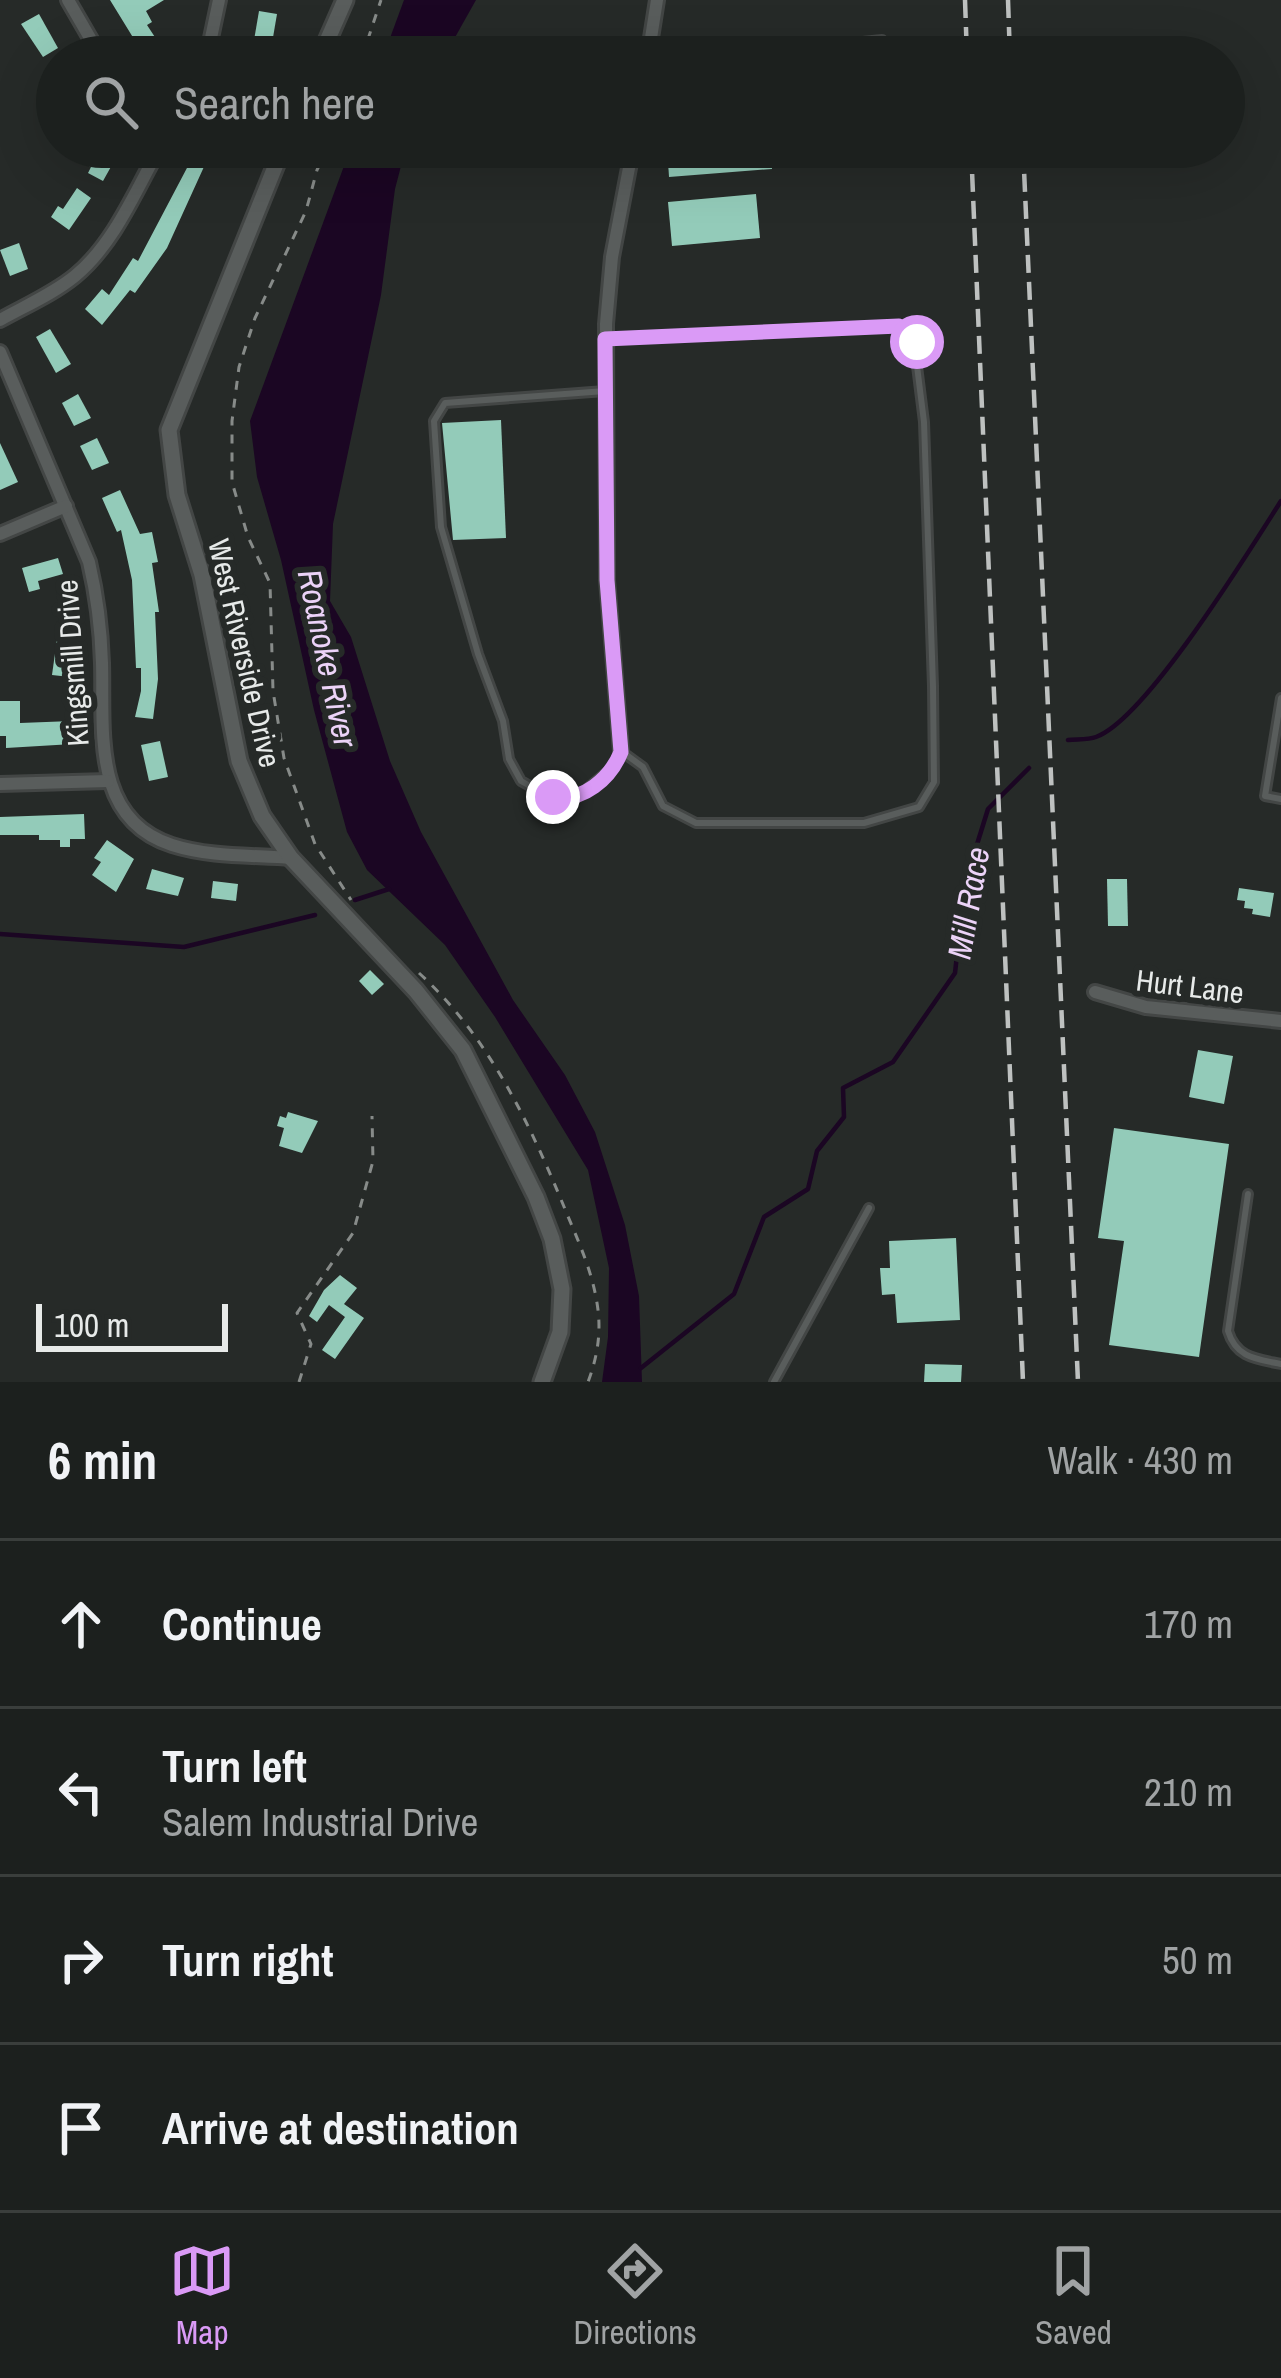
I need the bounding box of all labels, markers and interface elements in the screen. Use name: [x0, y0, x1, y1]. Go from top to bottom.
search box: [36, 36, 1245, 168]
icon: search: [78, 69, 144, 135]
text: Search here: [174, 72, 375, 133]
route start: [890, 315, 944, 369]
street label: West Riverside Drive: [199, 535, 291, 771]
water label: Roanoke River: [288, 565, 368, 752]
street label: Kingsmill Drive: [46, 578, 98, 748]
route end: [526, 770, 580, 824]
water label: Mill Race: [937, 844, 999, 962]
street label: Hurt Lane: [1134, 960, 1246, 1012]
scale bar: [36, 1298, 228, 1351]
text: 100 m: [54, 1303, 129, 1347]
text: 6 min: [48, 1426, 157, 1495]
text: Walk · 430 m: [1048, 1434, 1233, 1486]
icon: ahead: [48, 1591, 114, 1657]
text: Continue: [162, 1593, 322, 1654]
text: 170 m: [1144, 1598, 1233, 1650]
text: Turn left: [162, 1735, 307, 1796]
icon: left: [48, 1759, 114, 1825]
text: 210 m: [1144, 1766, 1233, 1818]
text: Salem Industrial Drive: [162, 1796, 478, 1848]
icon: right: [48, 1927, 114, 1993]
text: Turn right: [162, 1929, 334, 1990]
text: 50 m: [1162, 1934, 1233, 1986]
icon: arrive: [48, 2095, 114, 2161]
text: Arrive at destination: [162, 2097, 519, 2158]
tab: Map: [169, 2238, 235, 2354]
tab: Directions: [573, 2238, 697, 2354]
tab: Saved: [1035, 2238, 1112, 2354]

